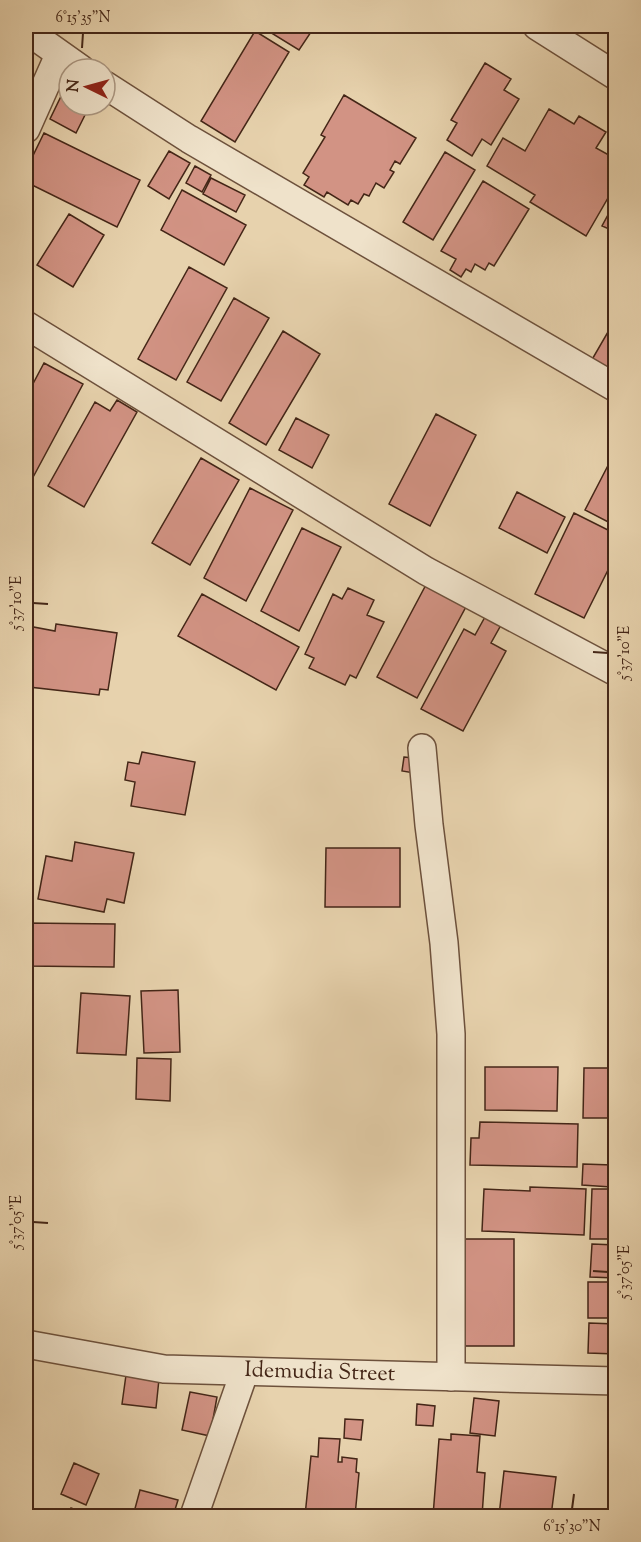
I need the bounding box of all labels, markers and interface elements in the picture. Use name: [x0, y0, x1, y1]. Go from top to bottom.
text: 6°15'35"N: [55, 8, 111, 29]
north arrow: [57, 57, 117, 117]
text: N: [63, 78, 87, 93]
text: 5°37'10"E: [7, 576, 28, 631]
text: 5°37'10"E: [615, 626, 636, 681]
text: 5°37'05"E: [7, 1195, 28, 1250]
text: 5°37'05"E: [615, 1245, 636, 1300]
street label: Idemudia Street: [244, 1355, 396, 1391]
text: 6°15'30"N: [543, 1517, 601, 1538]

